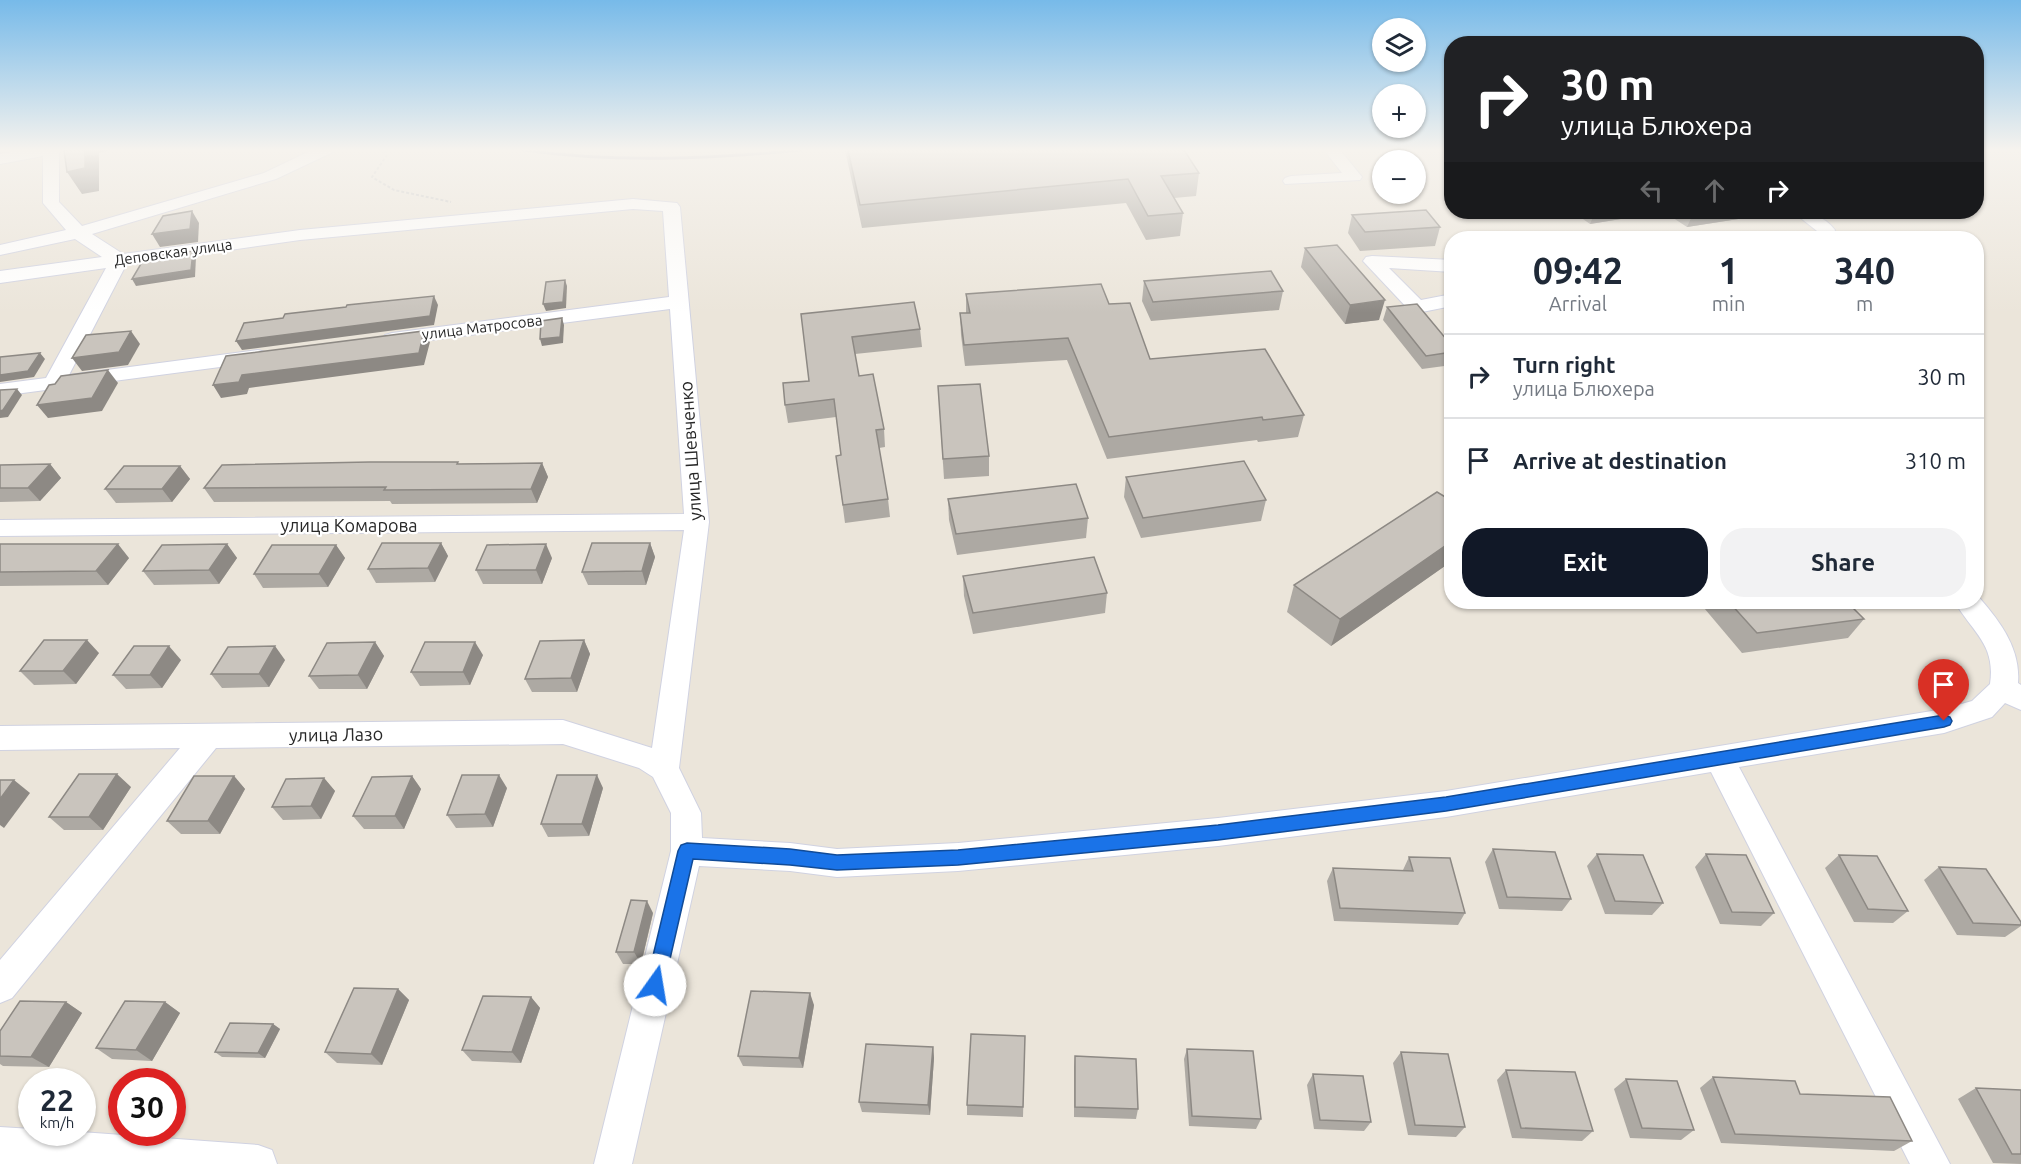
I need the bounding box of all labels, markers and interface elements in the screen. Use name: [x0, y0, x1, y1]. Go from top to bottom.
map controls: [1372, 18, 1426, 204]
button: layers: [1372, 18, 1426, 72]
icon: right: [1462, 60, 1540, 138]
text: 30 m: [1561, 61, 1655, 108]
button: +: [1372, 84, 1426, 138]
text: улица Блюхера: [1561, 110, 1753, 140]
button: −: [1372, 150, 1426, 204]
icon: left: [1635, 174, 1668, 207]
icon: ahead: [1698, 174, 1731, 207]
icon: right: [1761, 174, 1794, 207]
street label: Деповская улица: [113, 235, 233, 269]
text: 09:42: [1533, 250, 1623, 291]
text: 1: [1718, 250, 1739, 291]
text: 340: [1834, 250, 1895, 291]
text: Arrival: [1549, 292, 1607, 315]
text: min: [1712, 292, 1745, 315]
text: m: [1856, 292, 1873, 315]
street label: улица Матросова: [421, 311, 543, 343]
text: Turn right: [1513, 352, 1615, 377]
icon: right: [1462, 360, 1495, 393]
text: 30 m: [1917, 364, 1966, 389]
text: улица Блюхера: [1513, 377, 1655, 400]
street label: улица Шевченко: [675, 380, 705, 522]
icon: arrive: [1462, 444, 1495, 477]
text: Arrive at destination: [1513, 448, 1727, 473]
text: 310 m: [1905, 448, 1966, 473]
street label: улица Комарова: [280, 515, 418, 535]
button: Exit: [1462, 528, 1708, 597]
button: Share: [1720, 528, 1966, 597]
pin: [1918, 659, 1969, 721]
icon: arrive: [1927, 668, 1960, 701]
street label: улица Лазо: [289, 723, 383, 745]
position arrow: [623, 953, 687, 1017]
speed limit sign: 30: [108, 1068, 186, 1146]
text: 22: [40, 1083, 74, 1117]
text: km/h: [40, 1114, 74, 1131]

